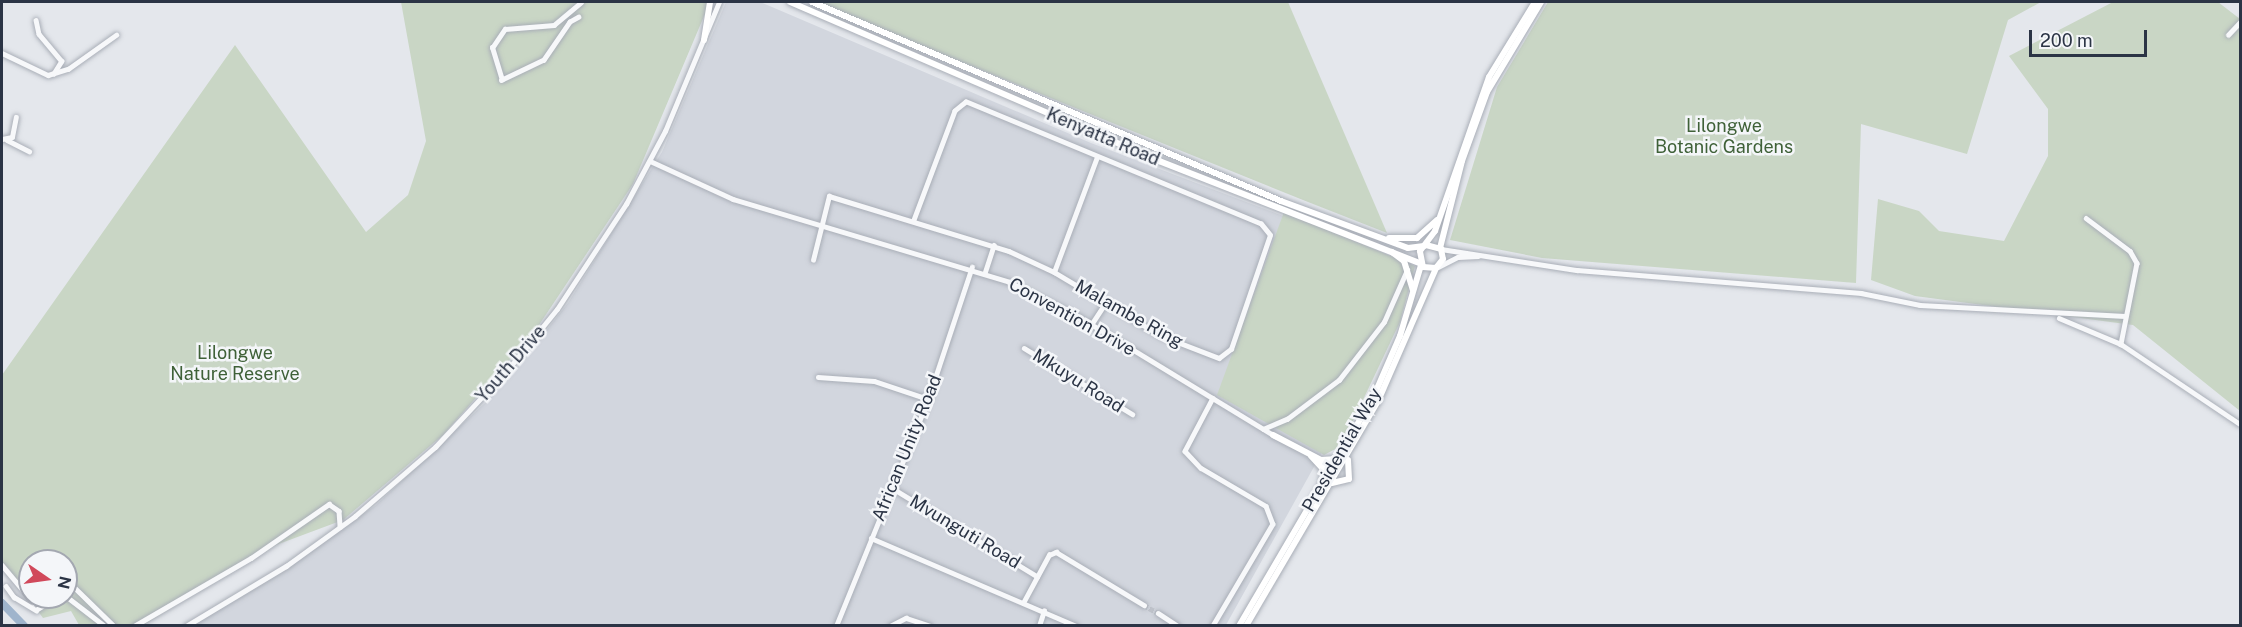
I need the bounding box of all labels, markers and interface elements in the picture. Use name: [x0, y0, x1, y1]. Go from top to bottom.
scale bar: [2032, 18, 2150, 56]
text: 200 m: [2040, 30, 2093, 51]
street label: Kenyatta Road: [1043, 103, 1163, 171]
park label: Lilongwe Botanic Gardens: [1655, 116, 1793, 158]
street label: Convention Drive: [1005, 273, 1139, 361]
street label: Malambe Ring: [1071, 275, 1187, 353]
street label: Youth Drive: [472, 321, 550, 407]
park label: Lilongwe Nature Reserve: [170, 343, 300, 386]
street label: Mkuyu Road: [1028, 344, 1128, 418]
street label: African Unity Road: [868, 372, 946, 524]
street label: Presidential Way: [1298, 384, 1386, 516]
street label: Mvunguti Road: [906, 490, 1024, 574]
north arrow: [18, 549, 78, 609]
text: N: [53, 574, 75, 591]

